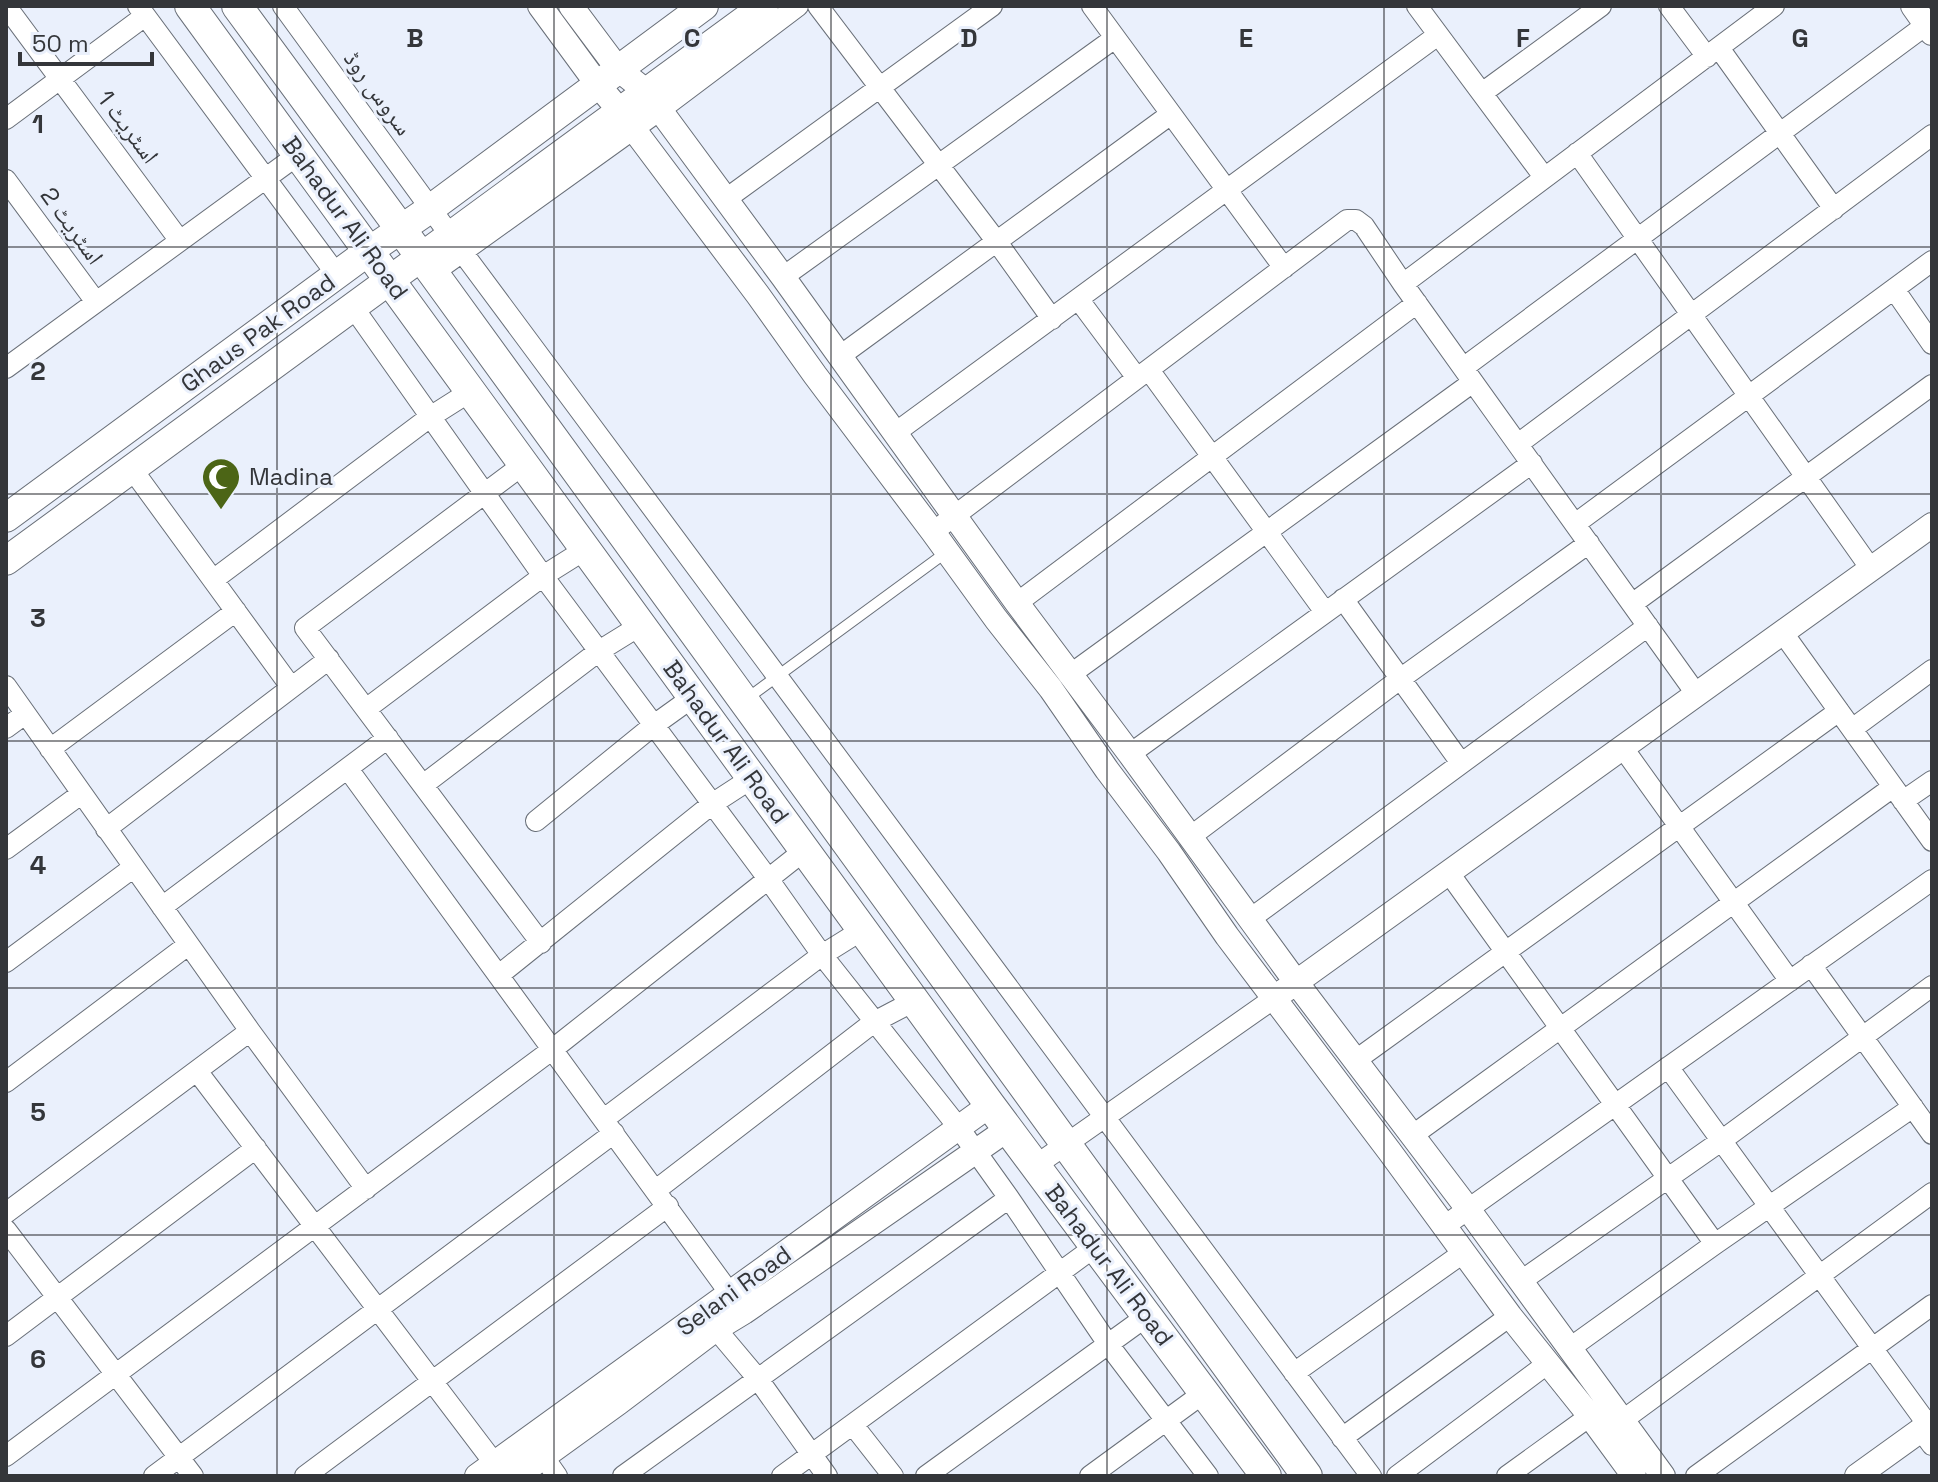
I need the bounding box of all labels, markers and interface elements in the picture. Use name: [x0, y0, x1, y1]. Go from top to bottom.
scale bar: [20, 16, 152, 66]
text: B: [406, 21, 424, 55]
text: C: [684, 21, 700, 55]
text: D: [960, 21, 978, 55]
text: E: [1239, 21, 1253, 55]
text: F: [1516, 21, 1530, 55]
text: G: [1791, 21, 1809, 55]
text: 50 m: [32, 28, 89, 59]
street label: سروس روڈ: [337, 44, 420, 141]
street label: اسٹریٹ 1: [91, 84, 166, 170]
text: 1: [32, 107, 44, 141]
street label: Bahadur Ali Road: [276, 130, 415, 306]
street label: اسٹریٹ 2: [34, 181, 111, 271]
street label: Ghaus Pak Road: [174, 266, 341, 399]
text: 2: [30, 354, 46, 388]
mosque icon: Madina: [200, 456, 242, 511]
place label: Madina: [249, 461, 333, 492]
text: 3: [30, 601, 46, 635]
street label: Bahadur Ali Road: [657, 654, 796, 830]
text: 4: [30, 848, 46, 882]
text: 5: [30, 1095, 46, 1129]
street label: Bahadur Ali Road: [1038, 1178, 1180, 1352]
street label: Selani Road: [670, 1239, 797, 1343]
text: 6: [30, 1342, 46, 1376]

